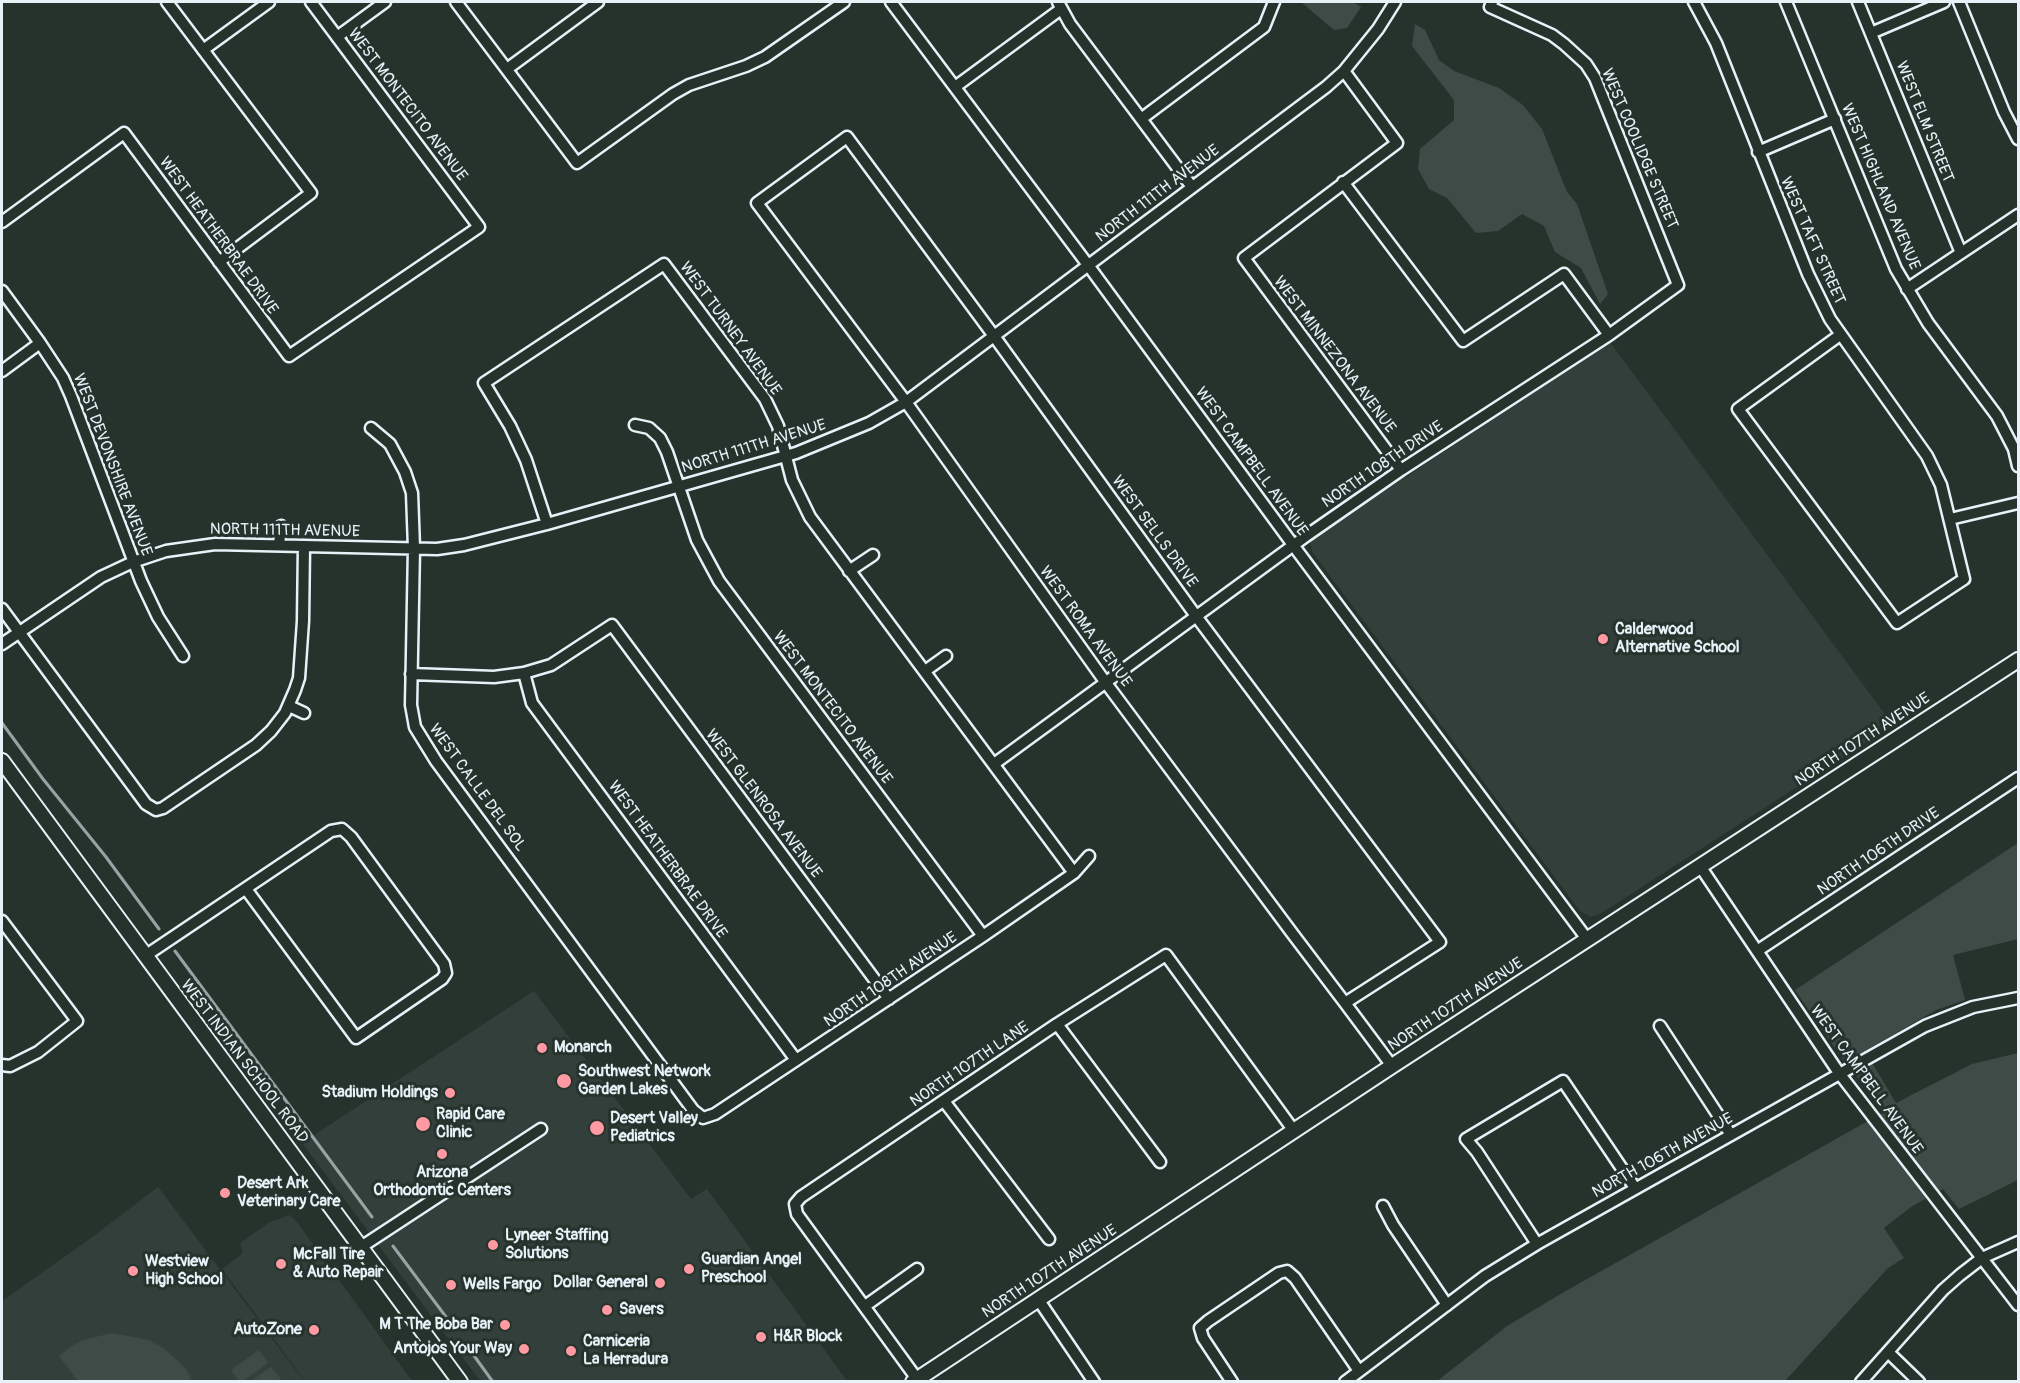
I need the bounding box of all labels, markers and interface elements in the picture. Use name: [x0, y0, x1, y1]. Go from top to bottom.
street label: WEST MONTECITO AVENUE: [343, 25, 471, 185]
street label: WEST ELM STREET: [1891, 59, 1957, 185]
street label: WEST COOLIDGE STREET: [1597, 66, 1681, 232]
street label: WEST HIGHLAND AVENUE: [1836, 101, 1924, 273]
street label: NORTH 111TH AVENUE: [1092, 141, 1224, 247]
street label: WEST HEATHERBRAE DRIVE: [154, 153, 282, 319]
street label: WEST TAFT STREET: [1775, 174, 1849, 308]
street label: WEST TURNEY AVENUE: [675, 258, 785, 400]
street label: WEST MINNEZONA AVENUE: [1269, 273, 1399, 437]
street label: WEST DEVONSHIRE AVENUE: [68, 371, 156, 559]
street label: WEST CAMPBELL AVENUE: [1191, 384, 1311, 540]
street label: NORTH 111TH AVENUE: [679, 416, 829, 478]
street label: NORTH 108TH DRIVE: [1319, 417, 1447, 513]
street label: WEST SELLS DRIVE: [1107, 472, 1201, 592]
street label: NORTH 111TH AVENUE: [210, 520, 360, 542]
street label: WEST ROMA AVENUE: [1035, 563, 1135, 691]
place label: Calderwood Alternative School: [1615, 620, 1740, 658]
street label: WEST MONTECITO AVENUE: [768, 628, 896, 788]
marker: Calderwood Alternative School: [1596, 632, 1610, 646]
street label: NORTH 107TH AVENUE: [1792, 689, 1934, 791]
street label: WEST CALLE DEL SOL: [424, 720, 530, 856]
street label: WEST GLENROSA AVENUE: [701, 726, 825, 882]
street label: WEST HEATHERBRAE DRIVE: [603, 777, 731, 943]
street label: NORTH 106TH DRIVE: [1814, 804, 1944, 900]
street label: NORTH 108TH AVENUE: [821, 928, 961, 1032]
street label: NORTH 107TH AVENUE: [1385, 954, 1527, 1056]
street label: WEST INDIAN SCHOOL ROAD: [176, 976, 312, 1148]
street label: WEST CAMPBELL AVENUE: [1806, 1002, 1926, 1158]
street label: NORTH 107TH LANE: [907, 1018, 1033, 1112]
place label: Monarch: [554, 1038, 612, 1058]
marker: Monarch: [535, 1041, 549, 1055]
place label: Southwest Network Garden Lakes: [578, 1062, 711, 1100]
marker: Southwest Network Garden Lakes: [555, 1072, 573, 1090]
place label: Stadium Holdings: [322, 1083, 438, 1103]
marker: Stadium Holdings: [443, 1086, 457, 1100]
place label: Rapid Care Clinic: [436, 1105, 505, 1143]
place label: Desert Valley Pediatrics: [610, 1109, 698, 1147]
street label: NORTH 106TH AVENUE: [1589, 1109, 1737, 1203]
marker: Rapid Care Clinic: [414, 1115, 432, 1133]
marker: Desert Valley Pediatrics: [588, 1119, 606, 1137]
marker: Arizona Orthodontic Centers: [435, 1147, 449, 1161]
place label: Arizona Orthodontic Centers: [373, 1163, 511, 1201]
place label: Desert Ark Veterinary Care: [237, 1174, 340, 1212]
marker: Desert Ark Veterinary Care: [218, 1186, 232, 1200]
street label: NORTH 107TH AVENUE: [979, 1221, 1121, 1323]
place label: Lyneer Staffing Solutions: [505, 1226, 609, 1264]
marker: Lyneer Staffing Solutions: [486, 1238, 500, 1252]
place label: McFall Tire & Auto Repair: [293, 1245, 383, 1283]
place label: Guardian Angel Preschool: [701, 1250, 802, 1288]
place label: Westview High School: [145, 1252, 223, 1290]
marker: McFall Tire & Auto Repair: [274, 1257, 288, 1271]
marker: Guardian Angel Preschool: [682, 1262, 696, 1276]
marker: Westview High School: [126, 1264, 140, 1278]
place label: Dollar General: [553, 1273, 648, 1293]
place label: Wells Fargo: [463, 1275, 541, 1295]
marker: Dollar General: [653, 1276, 667, 1290]
marker: Wells Fargo: [444, 1278, 458, 1292]
place label: Savers: [619, 1300, 664, 1320]
marker: Savers: [600, 1303, 614, 1317]
place label: M T The Boba Bar: [379, 1315, 493, 1335]
marker: M T The Boba Bar: [498, 1318, 512, 1332]
place label: AutoZone: [234, 1320, 302, 1340]
marker: AutoZone: [307, 1323, 321, 1337]
place label: H&R Block: [773, 1327, 842, 1347]
marker: H&R Block: [754, 1330, 768, 1344]
place label: Carniceria La Herradura: [583, 1332, 668, 1370]
place label: Antojos Your Way: [393, 1339, 512, 1359]
marker: Antojos Your Way: [517, 1342, 531, 1356]
marker: Carniceria La Herradura: [564, 1344, 578, 1358]

